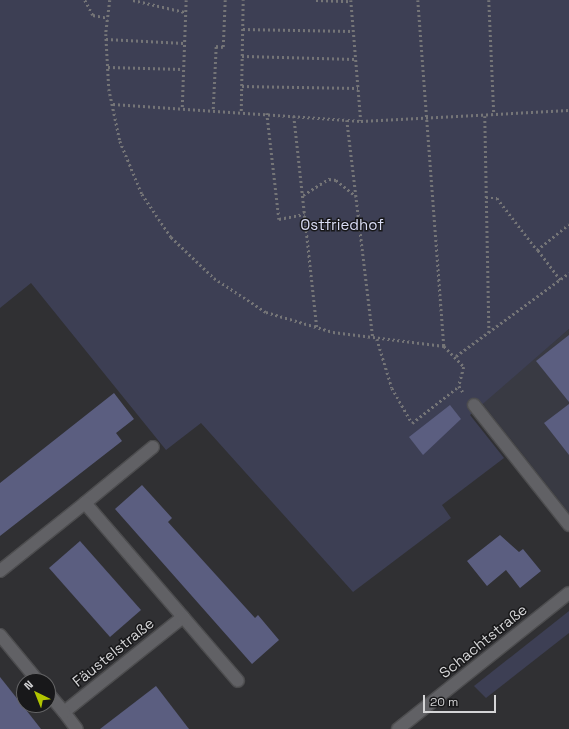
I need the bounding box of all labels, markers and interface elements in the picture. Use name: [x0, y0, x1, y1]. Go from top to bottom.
park label: Ostfriedhof: [300, 216, 384, 234]
street label: Schachtstraße: [436, 600, 530, 682]
street label: Fäustelstraße: [69, 614, 157, 690]
north arrow: [16, 673, 56, 713]
text: N: [21, 677, 36, 693]
scale bar: [425, 687, 498, 713]
text: 20 m: [430, 694, 458, 710]

